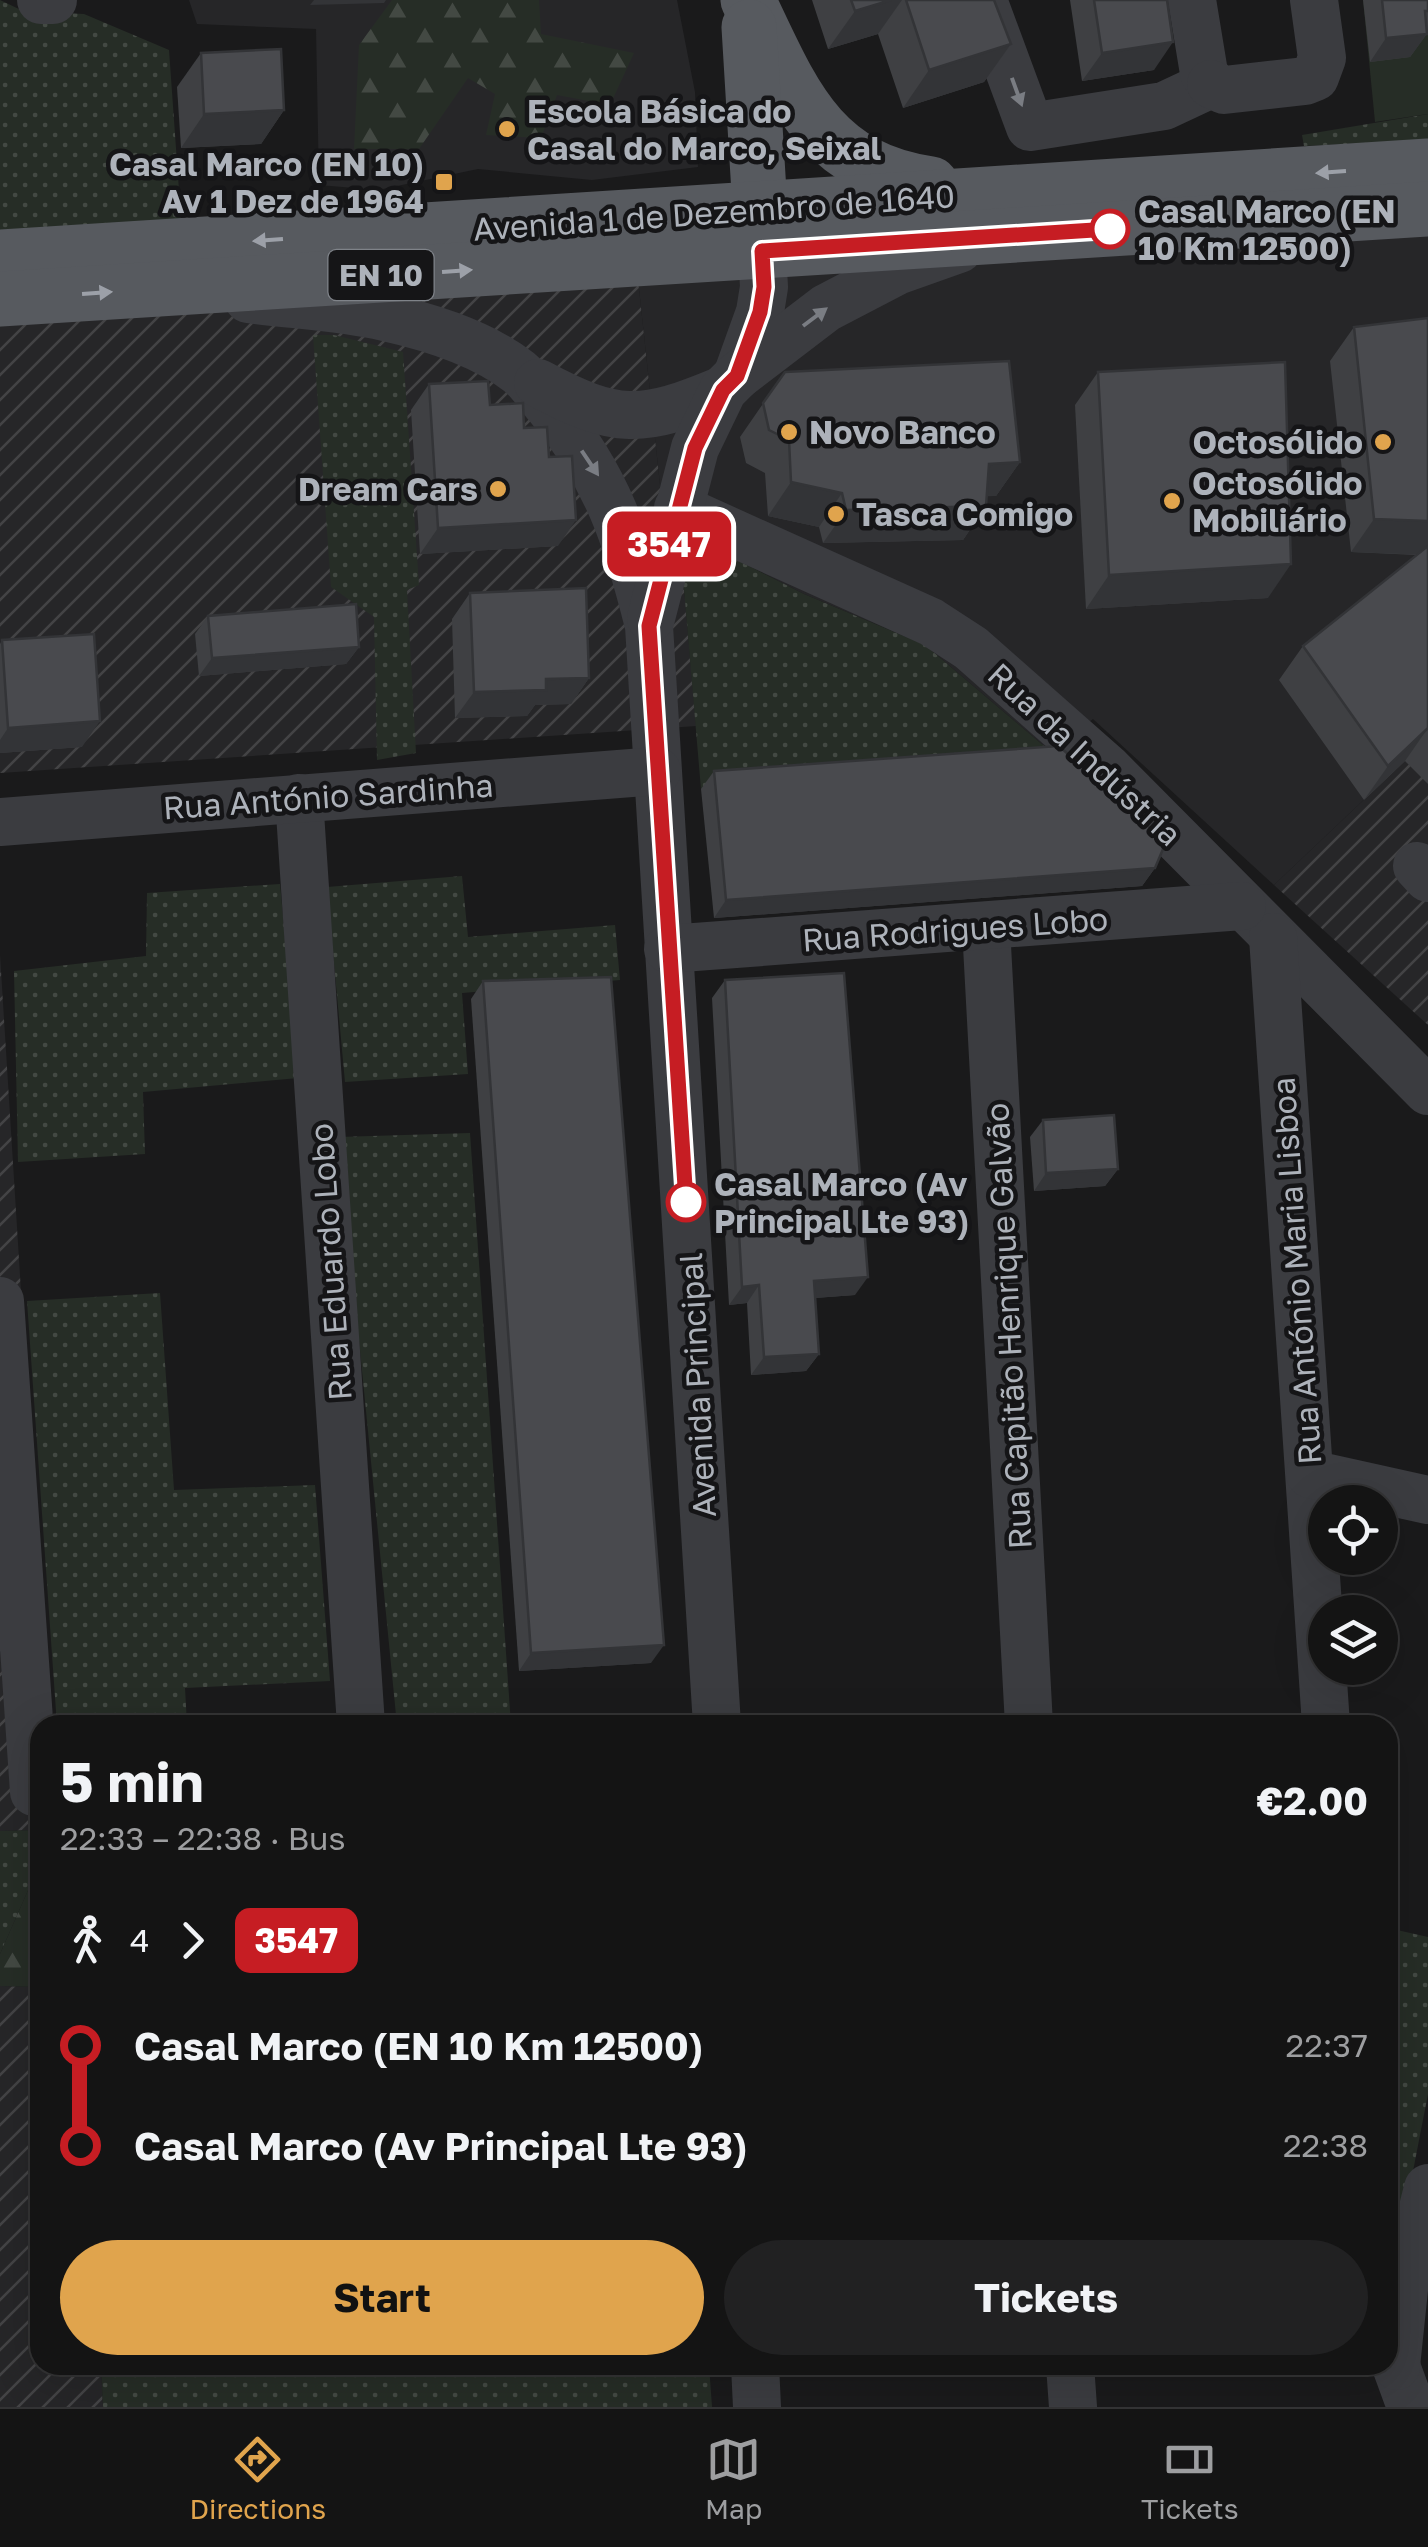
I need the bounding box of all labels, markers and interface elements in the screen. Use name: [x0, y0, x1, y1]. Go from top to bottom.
one-way arrow: [1010, 77, 1025, 107]
place label: Escola Básica do Casal do Marco, Seixal: [527, 92, 882, 167]
marker: Escola Básica do Casal do Marco, Seixal: [496, 118, 518, 140]
place label: Casal Marco (EN 10) Av 1 Dez de 1964: [109, 145, 424, 220]
one-way arrow: [1314, 164, 1346, 180]
marker: Casal Marco (EN 10) Av 1 Dez de 1964: [433, 171, 455, 193]
street label: Avenida 1 de Dezembro de 1640: [472, 176, 956, 248]
place label: Casal Marco (EN 10 Km 12500): [1138, 192, 1396, 267]
marker: Casal Marco (EN 10 Km 12500): [1091, 210, 1129, 248]
one-way arrow: [252, 233, 283, 249]
road number: EN 10: [328, 250, 434, 300]
one-way arrow: [441, 263, 473, 279]
one-way arrow: [82, 285, 114, 301]
one-way arrow: [802, 308, 828, 328]
place label: Novo Banco: [809, 413, 996, 451]
marker: Novo Banco: [778, 421, 800, 443]
place label: Octosólido: [1192, 423, 1363, 461]
marker: Octosólido: [1372, 431, 1394, 453]
one-way arrow: [580, 449, 599, 476]
place label: Octosólido Mobiliário: [1192, 464, 1363, 539]
place label: Dream Cars: [298, 470, 478, 508]
marker: Dream Cars: [487, 478, 509, 500]
marker: Octosólido Mobiliário: [1161, 490, 1183, 512]
place label: Tasca Comigo: [856, 495, 1073, 533]
marker: Tasca Comigo: [825, 503, 847, 525]
line badge: 3547: [599, 512, 739, 576]
text: 3547: [627, 523, 711, 565]
street label: Rua da Indústria: [981, 655, 1189, 853]
street label: Rua António Sardinha: [161, 765, 495, 827]
street label: Rua Rodrigues Lobo: [801, 899, 1109, 959]
street label: Rua António Maria Lisboa: [1264, 1076, 1328, 1466]
street label: Rua Capitão Henrique Galvão: [977, 1102, 1039, 1550]
street label: Rua Eduardo Lobo: [301, 1122, 359, 1402]
place label: Casal Marco (Av Principal Lte 93): [714, 1165, 969, 1240]
marker: Casal Marco (Av Principal Lte 93): [667, 1183, 705, 1221]
street label: Avenida Principal: [671, 1252, 723, 1518]
map controls: [1308, 1485, 1398, 1685]
button: locate: [1308, 1485, 1398, 1575]
button: layers: [1308, 1595, 1398, 1685]
text: 5 min: [60, 1748, 204, 1814]
text: €2.00: [1256, 1778, 1368, 1823]
text: 22:33 – 22:38 · Bus: [60, 1819, 345, 1857]
icon: walk: [60, 1913, 115, 1968]
icon: forward: [165, 1913, 220, 1968]
text: 3547: [255, 1919, 338, 1961]
text: 4: [130, 1921, 150, 1959]
text: Casal Marco (EN 10 Km 12500): [134, 2023, 703, 2068]
text: 22:37: [1286, 2026, 1368, 2064]
text: Casal Marco (Av Principal Lte 93): [134, 2123, 747, 2168]
text: 22:38: [1283, 2126, 1368, 2164]
button: Start: [60, 2240, 704, 2355]
button: Tickets: [724, 2240, 1368, 2355]
tab: Directions: [189, 2432, 326, 2525]
tab: Map: [705, 2432, 762, 2525]
tab: Tickets: [1141, 2432, 1239, 2525]

